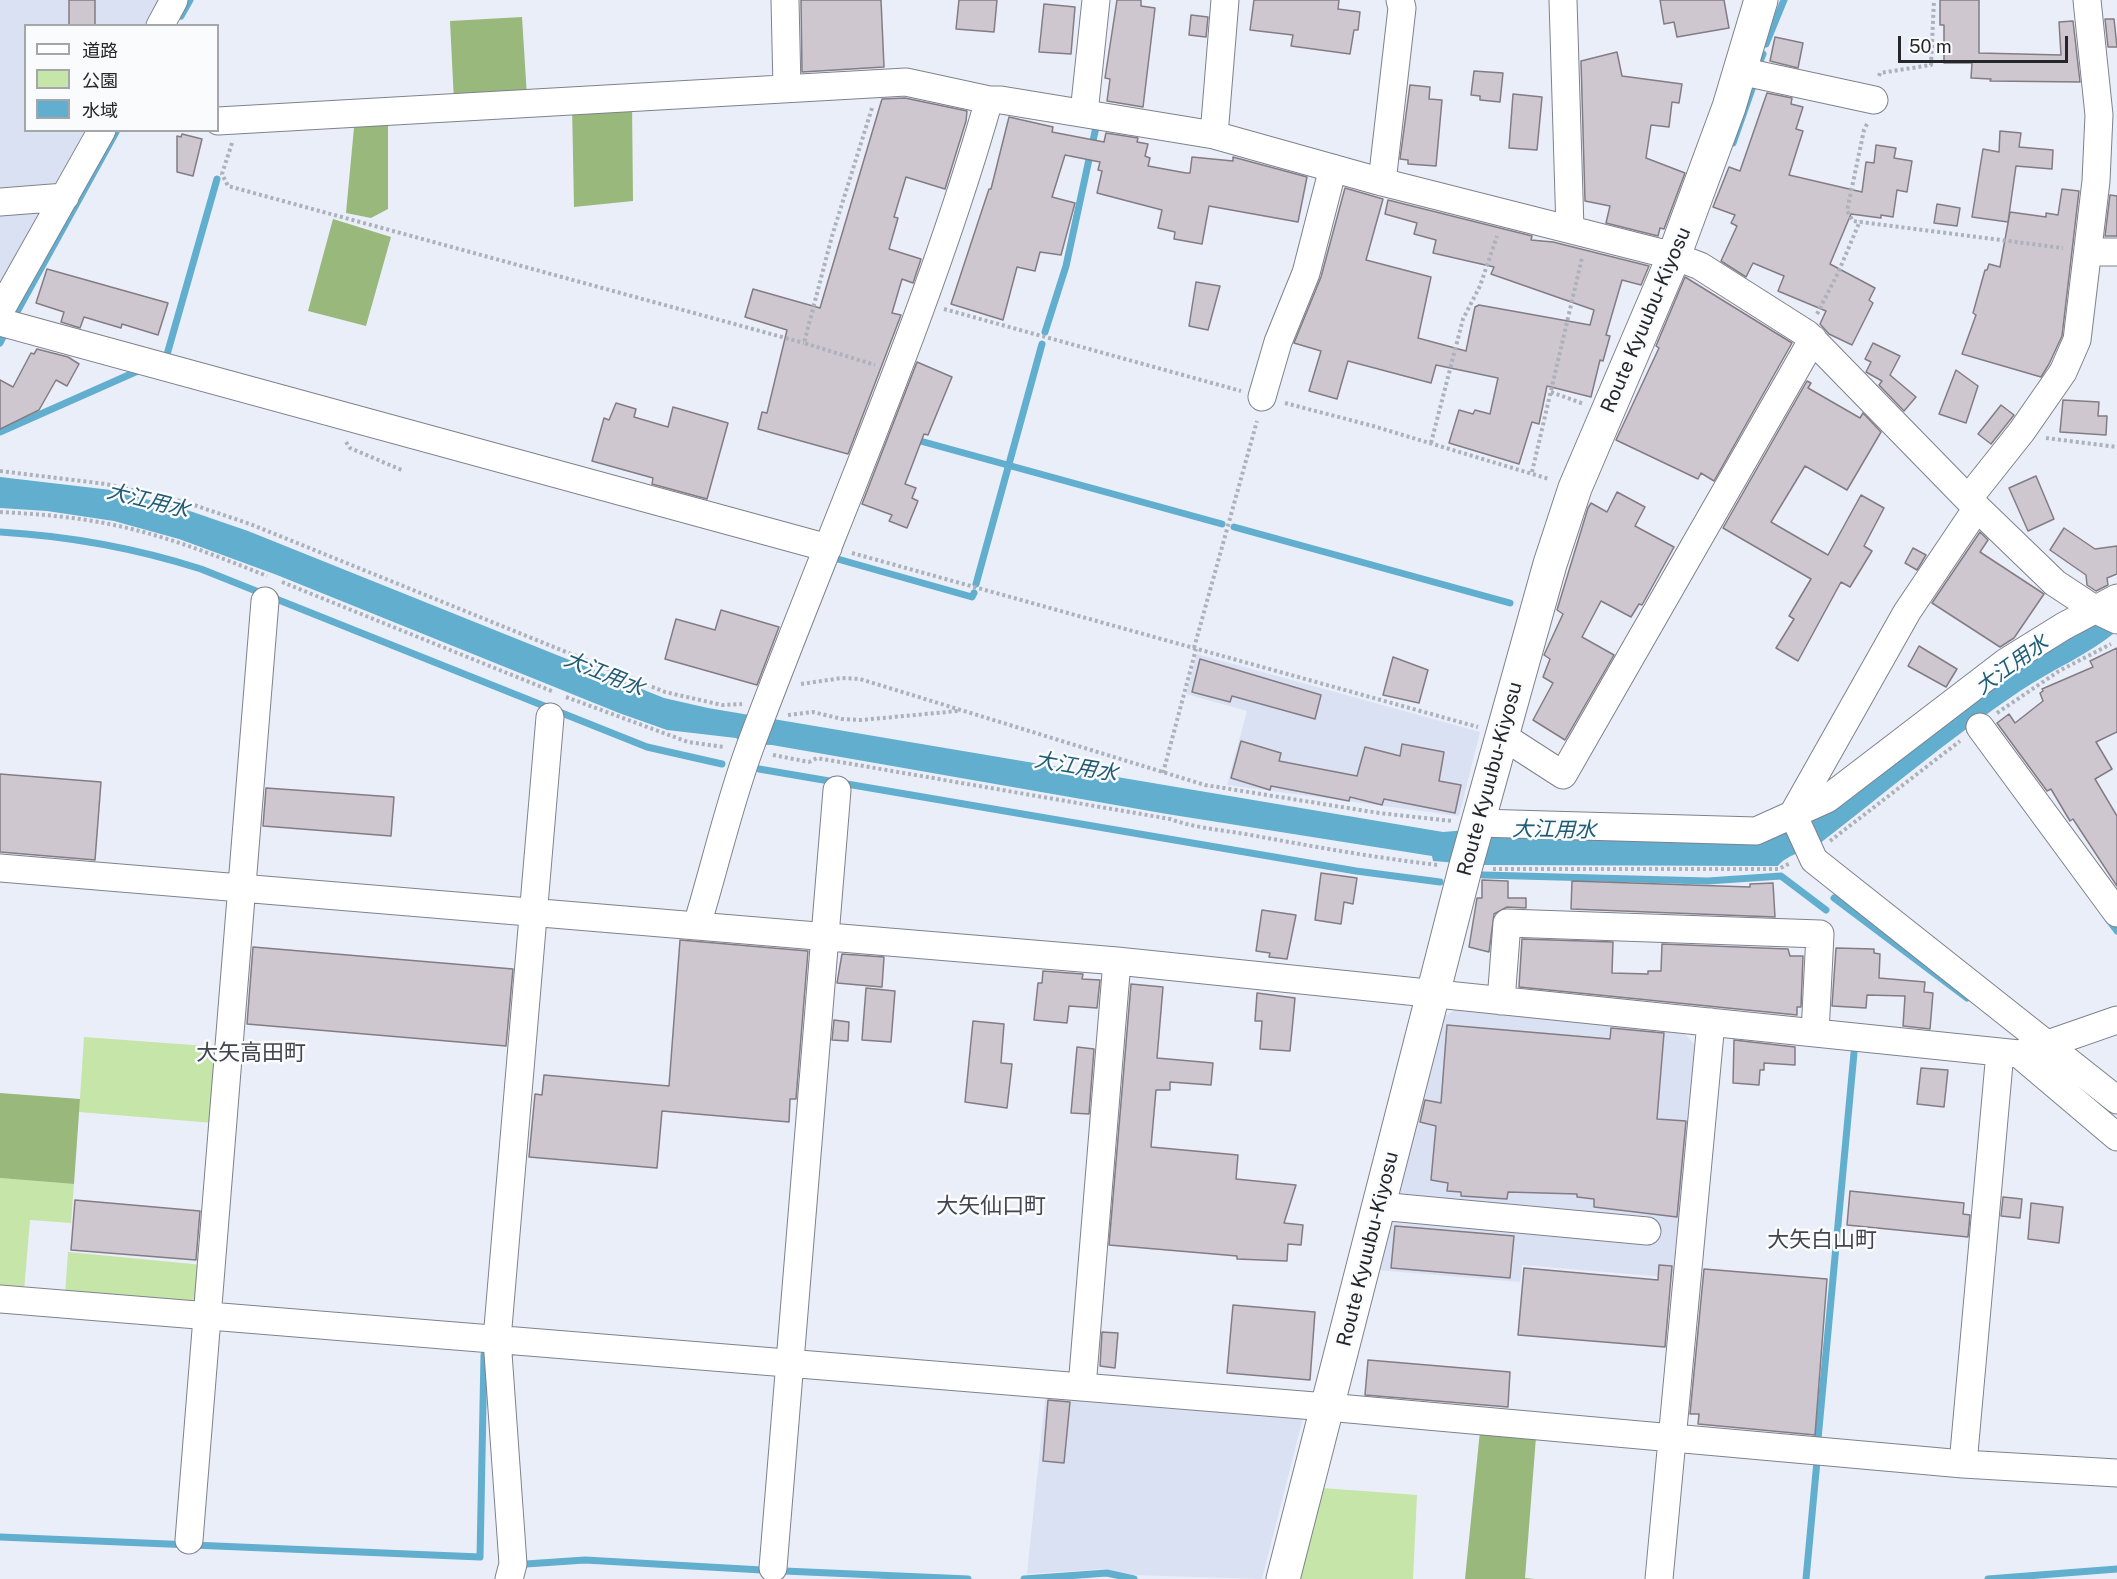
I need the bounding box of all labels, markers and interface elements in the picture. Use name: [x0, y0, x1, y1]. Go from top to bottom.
legend: [24, 24, 219, 132]
scale bar: [1901, 24, 2070, 62]
text: 50 m: [1909, 36, 1952, 57]
text: 道路: [82, 40, 118, 61]
text: 公園: [82, 70, 118, 91]
text: 水域: [82, 100, 118, 121]
street label: Route Kyuubu-Kiyosu: [1596, 223, 1696, 417]
water label: 大江用水: [104, 479, 192, 523]
water label: 大江用水: [1971, 630, 2053, 700]
water label: 大江用水: [560, 647, 648, 701]
street label: Route Kyuubu-Kiyosu: [1453, 679, 1527, 879]
water label: 大江用水: [1032, 747, 1120, 787]
water label: 大江用水: [1512, 817, 1596, 843]
district label: 大矢高田町: [196, 1040, 306, 1066]
street label: Route Kyuubu-Kiyosu: [1332, 1149, 1404, 1349]
district label: 大矢仙口町: [936, 1193, 1046, 1219]
district label: 大矢白山町: [1767, 1227, 1877, 1253]

